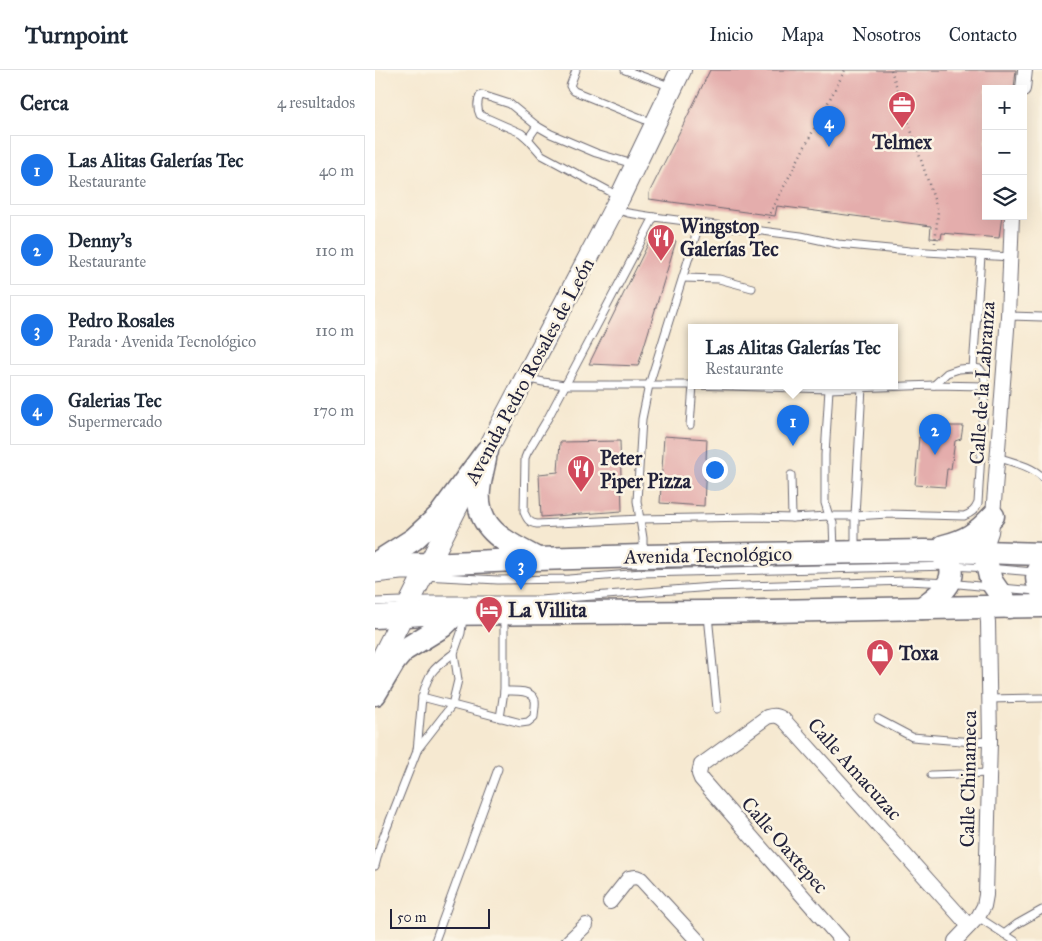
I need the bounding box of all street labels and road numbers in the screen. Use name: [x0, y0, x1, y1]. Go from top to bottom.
street label: Avenida Pedro Rosales de León: [459, 254, 599, 489]
street label: Calle de la Labranza: [964, 300, 1000, 465]
street label: Avenida Tecnológico: [623, 542, 792, 569]
street label: Calle Chinameca: [955, 710, 981, 848]
street label: Calle Amacuzac: [803, 713, 907, 825]
street label: Calle Oaxtepec: [736, 792, 834, 898]

